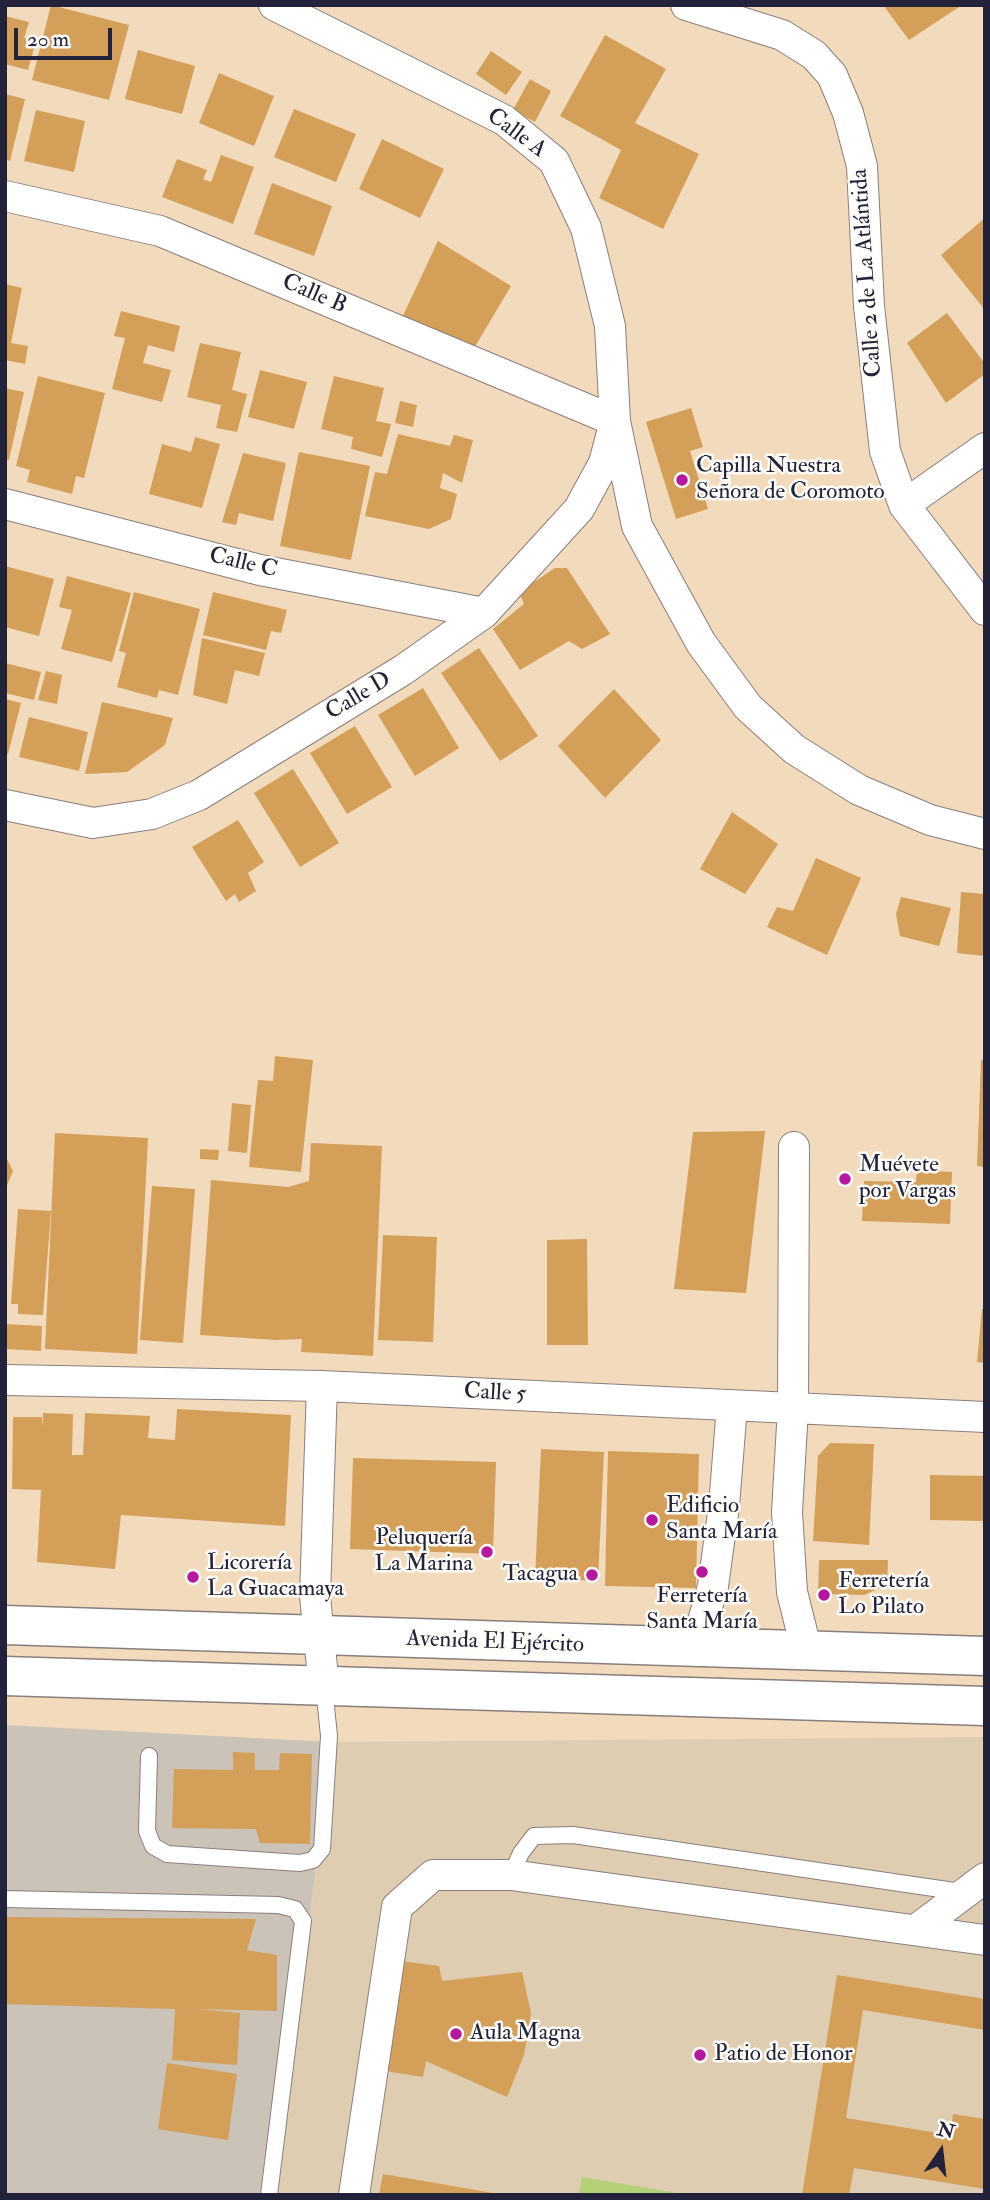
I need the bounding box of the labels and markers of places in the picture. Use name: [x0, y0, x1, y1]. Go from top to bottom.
place label: Capilla Nuestra Señora de Coromoto: [696, 453, 885, 507]
marker: Capilla Nuestra Señora de Coromoto: [674, 472, 690, 488]
place label: Muévete por Vargas: [859, 1152, 956, 1206]
marker: Muévete por Vargas: [837, 1171, 853, 1187]
place label: Edificio Santa María: [666, 1493, 777, 1547]
marker: Edificio Santa María: [644, 1512, 660, 1528]
place label: Peluquería La Marina: [374, 1525, 473, 1579]
marker: Peluquería La Marina: [479, 1544, 495, 1560]
place label: Licorería La Guacamaya: [207, 1550, 344, 1604]
place label: Tacagua: [502, 1561, 578, 1589]
marker: Ferretería Santa María: [694, 1564, 710, 1580]
marker: Tacagua: [584, 1567, 600, 1583]
place label: Ferretería Lo Pilato: [838, 1568, 929, 1622]
marker: Licorería La Guacamaya: [185, 1569, 201, 1585]
place label: Ferretería Santa María: [646, 1583, 758, 1637]
marker: Ferretería Lo Pilato: [816, 1587, 832, 1603]
place label: Aula Magna: [470, 2020, 581, 2048]
marker: Aula Magna: [448, 2026, 464, 2042]
place label: Patio de Honor: [714, 2041, 853, 2069]
marker: Patio de Honor: [692, 2047, 708, 2063]

